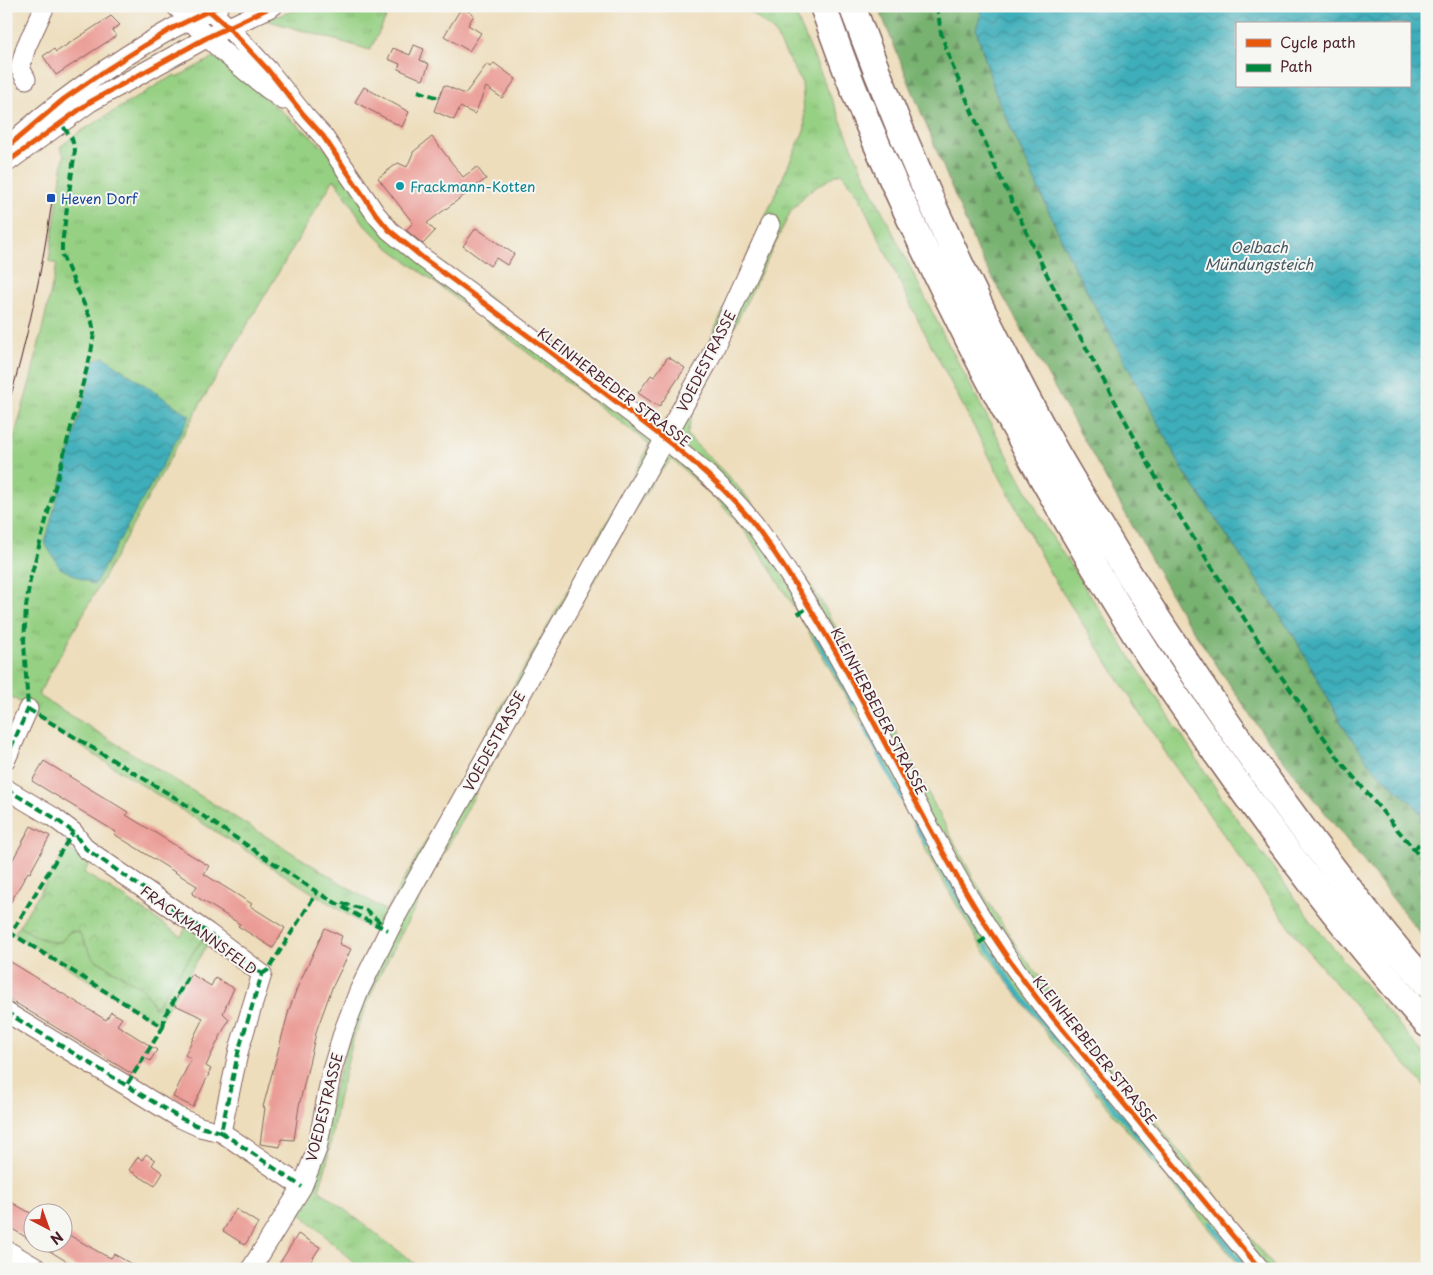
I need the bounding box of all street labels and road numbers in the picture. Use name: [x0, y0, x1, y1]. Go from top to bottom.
street label: VOEDESTRASSE: [671, 306, 741, 416]
street label: KLEINHERBEDER STRASSE: [533, 322, 695, 452]
street label: KLEINHERBEDER STRASSE: [826, 624, 932, 798]
street label: VOEDESTRASSE: [458, 687, 530, 795]
street label: FRACKMANNSFELD: [136, 880, 262, 980]
street label: KLEINHERBEDER STRASSE: [1028, 971, 1162, 1129]
street label: VOEDESTRASSE: [300, 1050, 348, 1164]

